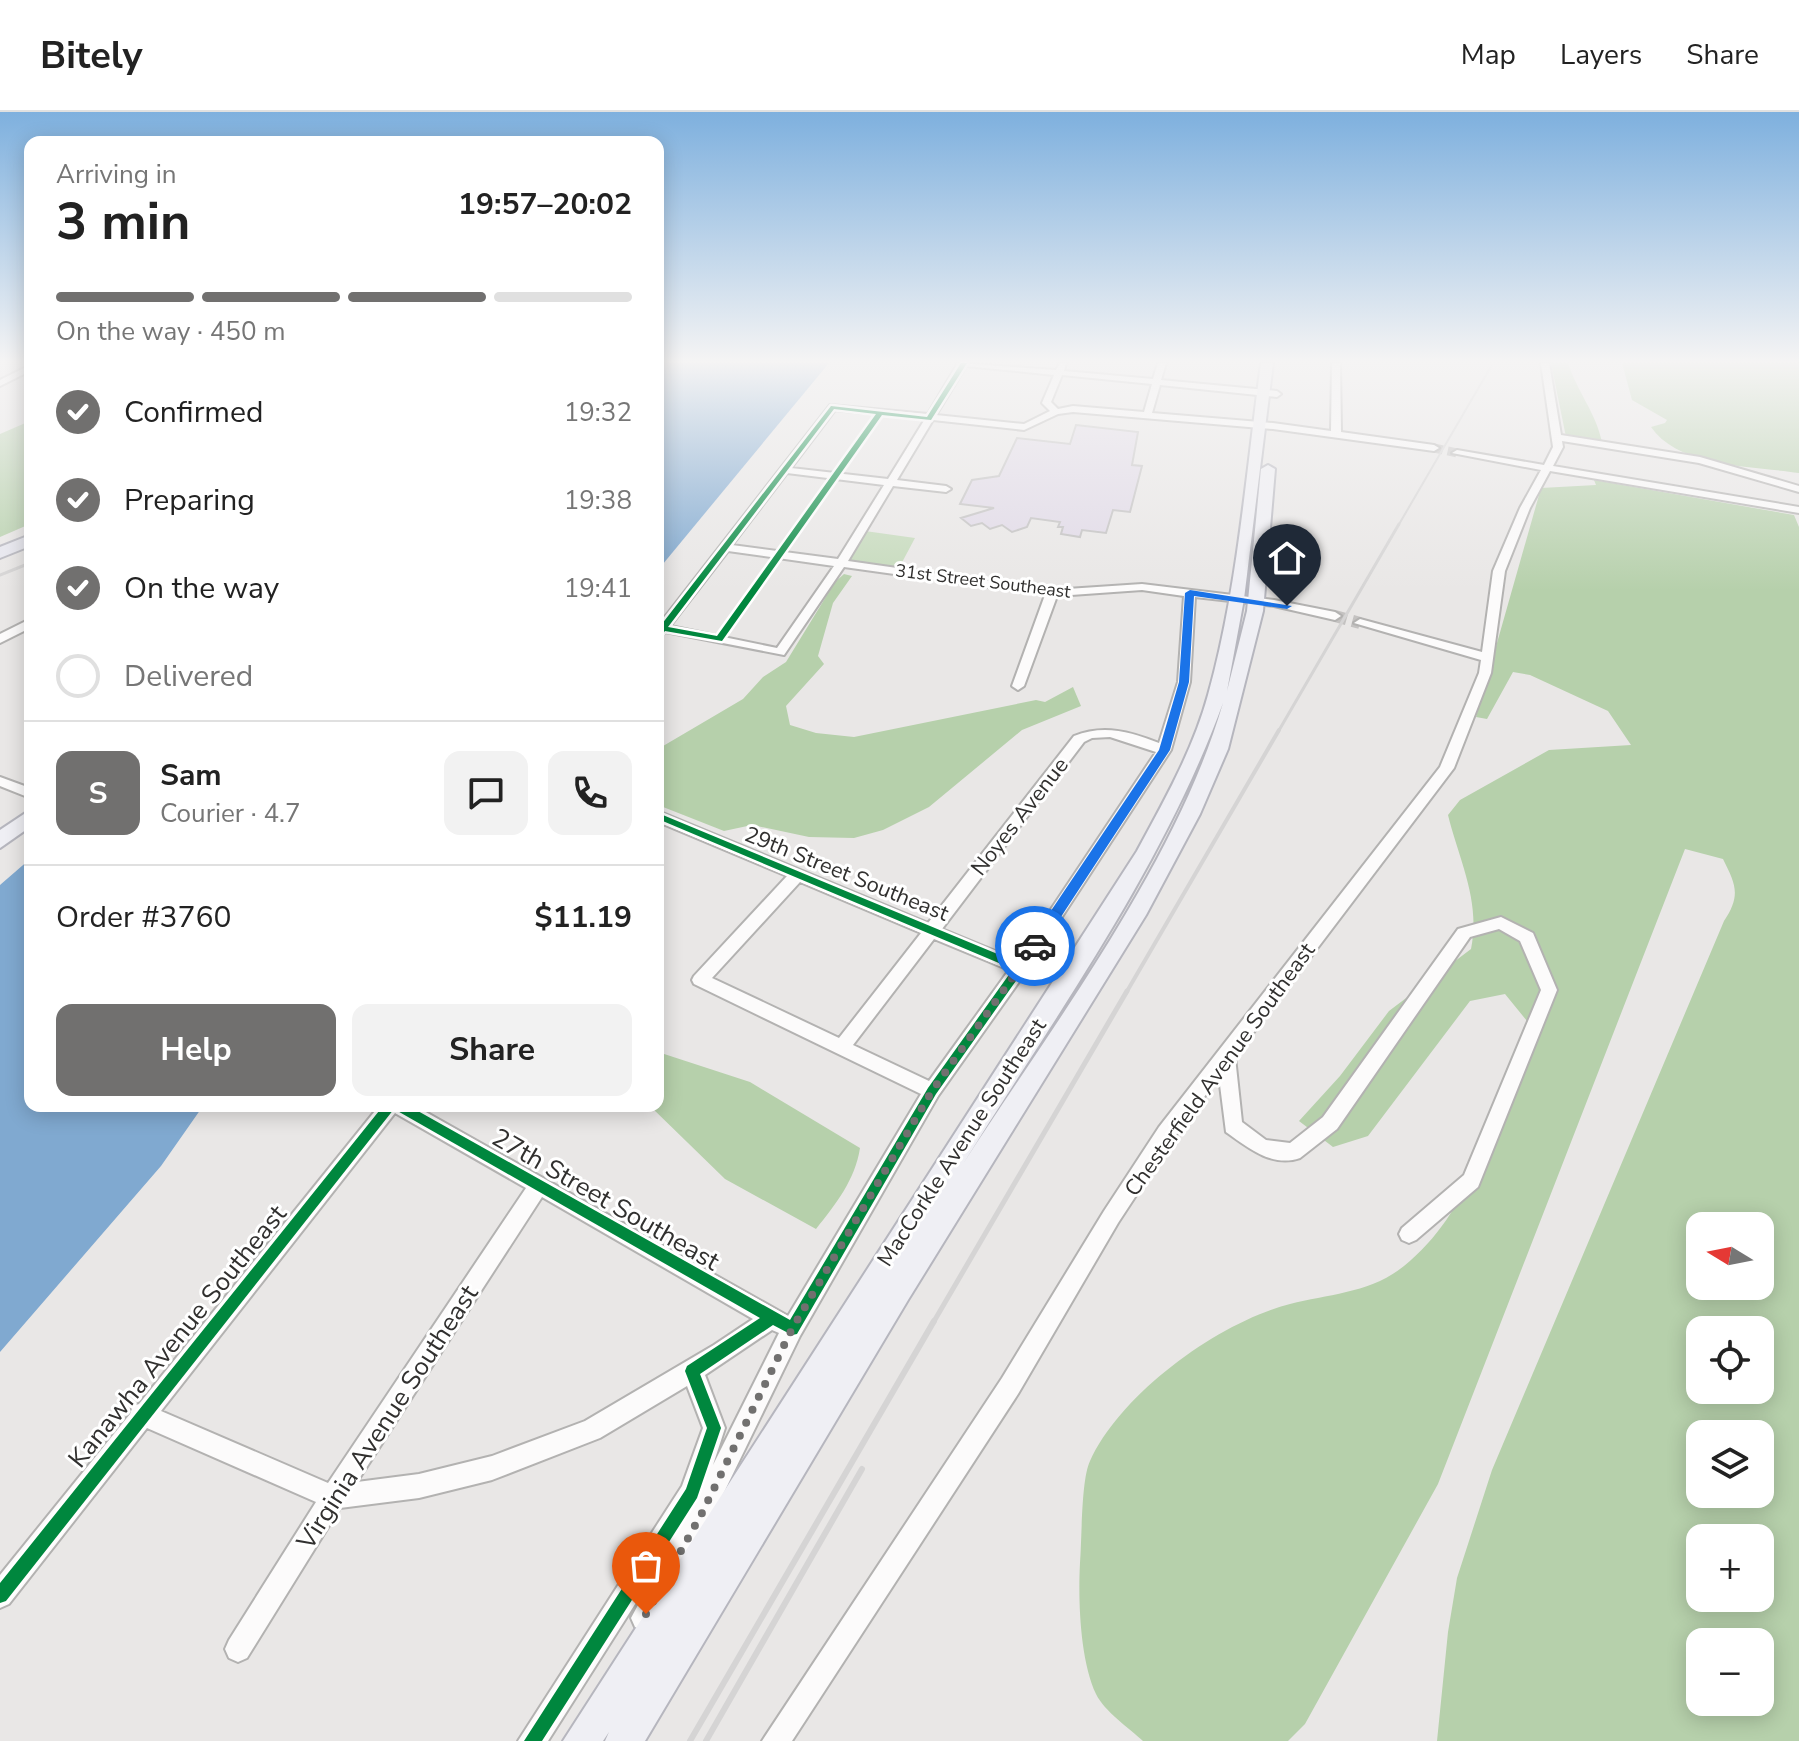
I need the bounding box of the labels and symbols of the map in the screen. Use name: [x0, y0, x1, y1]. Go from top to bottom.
pin: [1253, 524, 1321, 606]
street label: 31st Street Southeast: [894, 558, 1073, 604]
street label: Noyes Avenue: [964, 751, 1075, 882]
street label: 29th Street Southeast: [740, 819, 953, 929]
courier: [995, 906, 1075, 986]
street label: Chesterfield Avenue Southeast: [1118, 937, 1322, 1202]
street label: MacCorkle Avenue Southeast: [870, 1013, 1054, 1272]
street label: 27th Street Southeast: [486, 1120, 727, 1279]
street label: Kanawha Avenue Southeast: [60, 1197, 295, 1475]
north arrow: [1686, 1212, 1774, 1300]
street label: Virginia Avenue Southeast: [288, 1278, 487, 1557]
pin: [612, 1532, 680, 1614]

